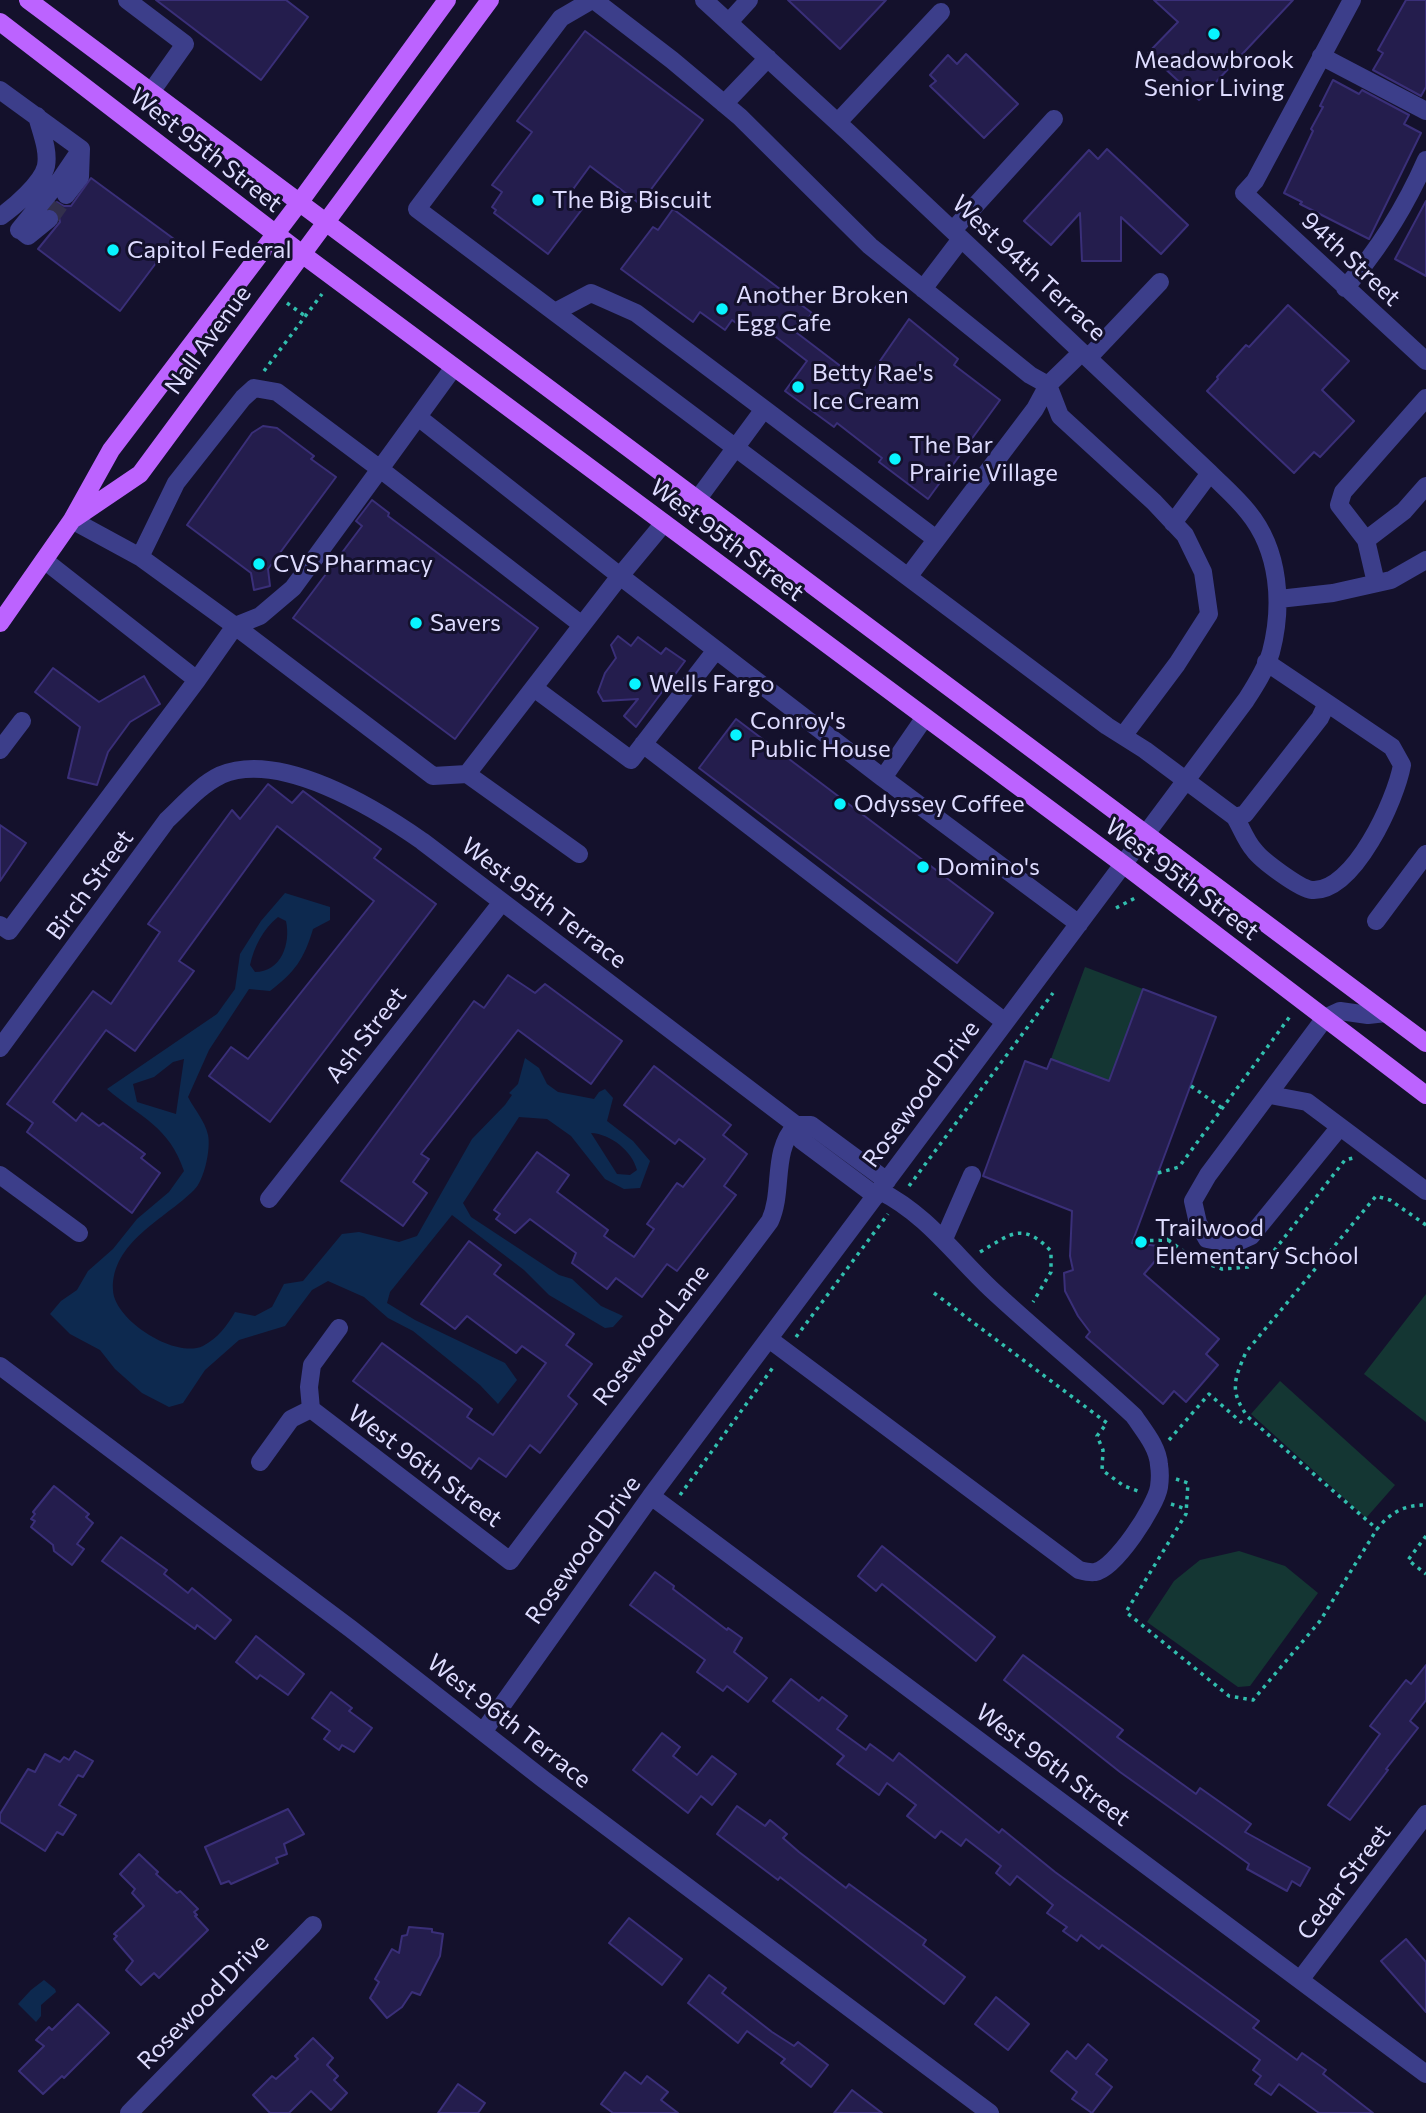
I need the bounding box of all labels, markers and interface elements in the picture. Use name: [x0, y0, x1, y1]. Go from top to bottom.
marker: Meadowbrook Senior Living: [1206, 26, 1222, 42]
place label: Meadowbrook Senior Living: [1134, 46, 1294, 102]
street label: West 95th Street: [124, 82, 288, 218]
place label: The Big Biscuit: [552, 186, 712, 214]
street label: West 94th Terrace: [946, 189, 1112, 347]
marker: The Big Biscuit: [530, 192, 546, 208]
street label: 94th Street: [1295, 206, 1407, 312]
place label: Capitol Federal: [127, 236, 291, 264]
marker: Capitol Federal: [105, 242, 121, 258]
street label: Nall Avenue: [159, 280, 257, 400]
place label: Another Broken Egg Cafe: [736, 281, 909, 337]
marker: Another Broken Egg Cafe: [714, 301, 730, 317]
place label: Betty Rae's Ice Cream: [812, 359, 934, 415]
marker: Betty Rae's Ice Cream: [790, 379, 806, 395]
place label: The Bar Prairie Village: [909, 431, 1058, 487]
marker: The Bar Prairie Village: [887, 451, 903, 467]
street label: West 95th Street: [644, 473, 810, 607]
place label: CVS Pharmacy: [273, 550, 433, 578]
marker: CVS Pharmacy: [251, 556, 267, 572]
place label: Savers: [430, 609, 501, 637]
marker: Savers: [408, 615, 424, 631]
place label: Wells Fargo: [649, 670, 775, 698]
marker: Wells Fargo: [627, 676, 643, 692]
place label: Conroy's Public House: [750, 707, 891, 763]
marker: Conroy's Public House: [728, 727, 744, 743]
place label: Odyssey Coffee: [854, 790, 1025, 818]
marker: Odyssey Coffee: [832, 796, 848, 812]
street label: West 95th Street: [1099, 812, 1265, 946]
street label: Birch Street: [40, 824, 140, 946]
street label: West 95th Terrace: [456, 831, 632, 975]
place label: Domino's: [937, 853, 1040, 881]
marker: Domino's: [915, 859, 931, 875]
street label: Ash Street: [320, 981, 412, 1089]
street label: Rosewood Drive: [856, 1015, 986, 1173]
place label: Trailwood Elementary School: [1155, 1214, 1359, 1270]
marker: Trailwood Elementary School: [1133, 1234, 1149, 1250]
street label: Rosewood Lane: [587, 1259, 715, 1411]
street label: West 96th Street: [342, 1399, 508, 1533]
street label: Rosewood Drive: [519, 1470, 647, 1630]
street label: West 96th Terrace: [421, 1648, 597, 1794]
street label: West 96th Street: [970, 1698, 1136, 1832]
street label: Cedar Street: [1291, 1818, 1397, 1946]
street label: Rosewood Drive: [131, 1928, 275, 2076]

